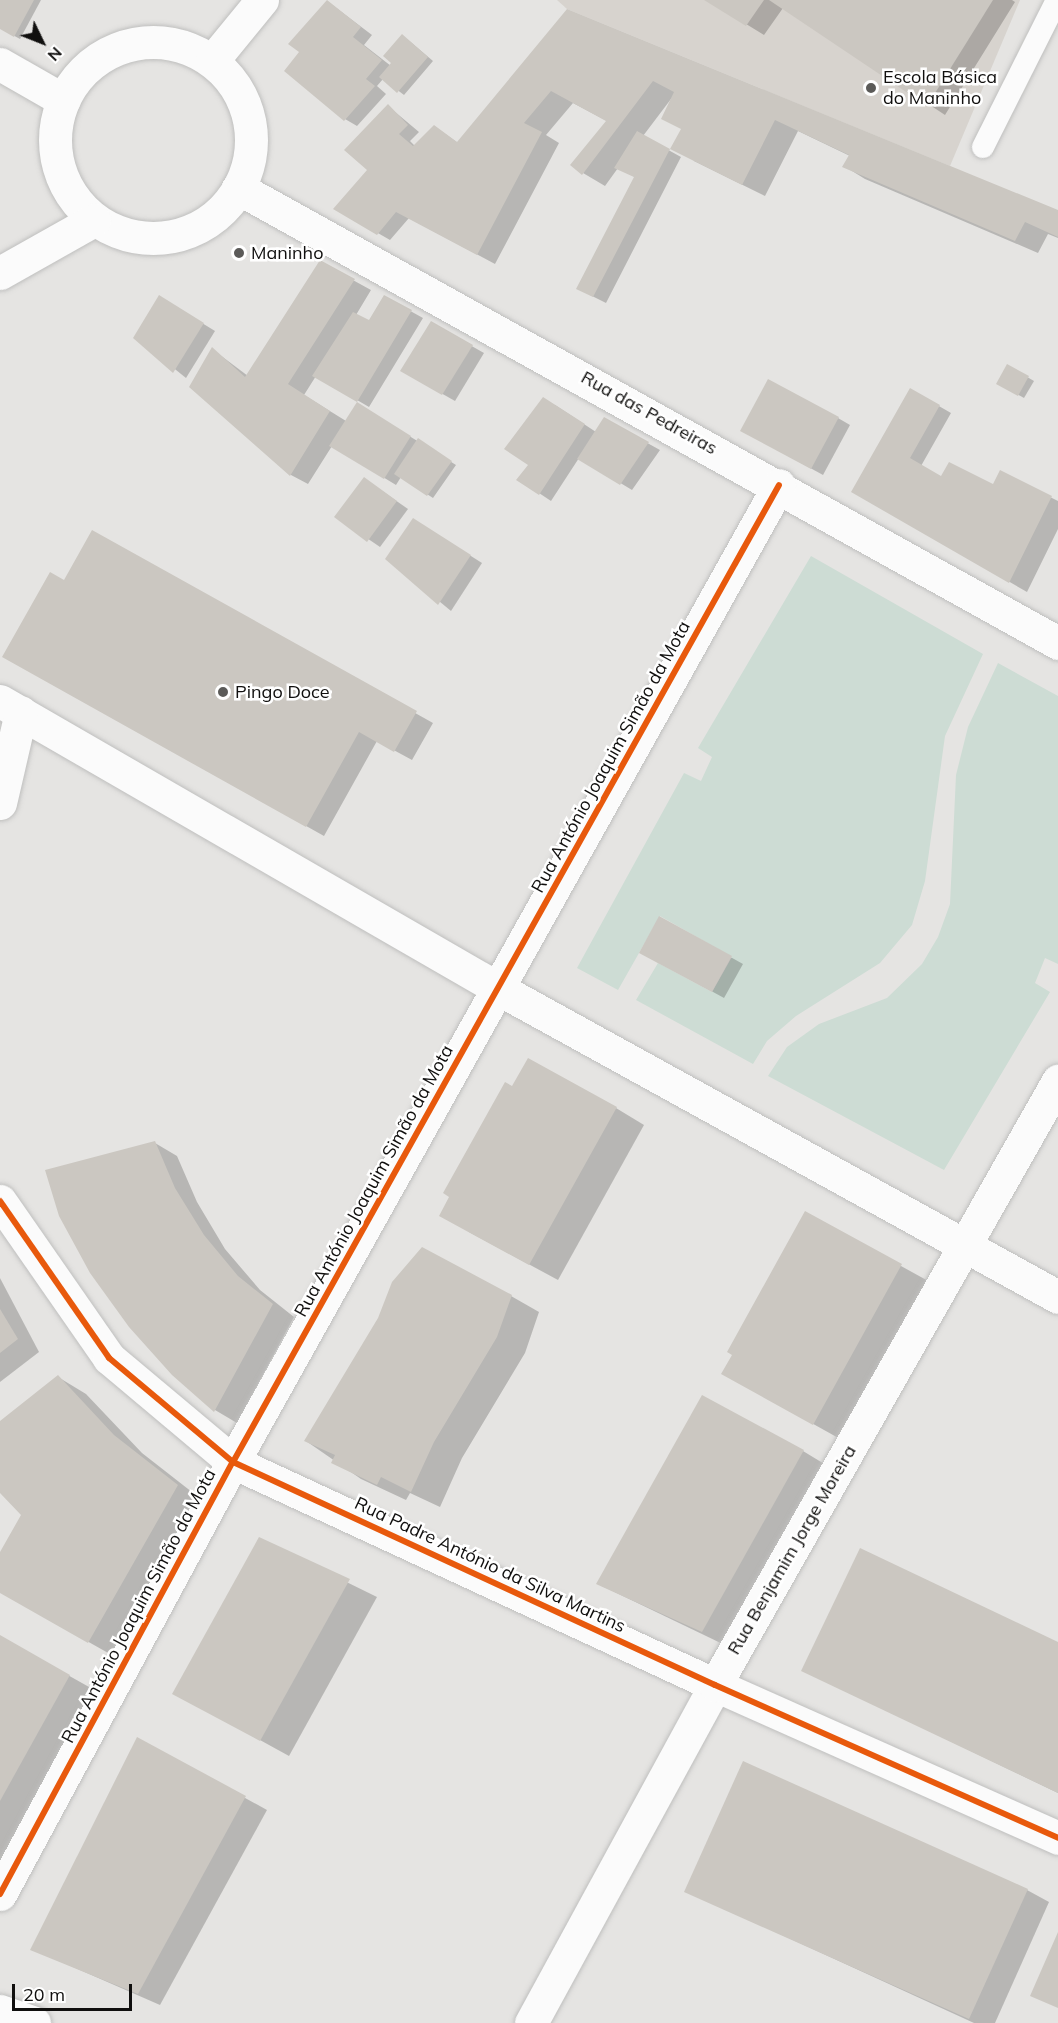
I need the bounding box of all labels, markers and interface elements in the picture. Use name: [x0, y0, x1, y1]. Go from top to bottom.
north arrow: [12, 12, 72, 72]
text: N: [44, 43, 67, 66]
place label: Escola Básica do Maninho: [883, 67, 997, 110]
marker: Escola Básica do Maninho: [864, 81, 878, 95]
place label: Maninho: [251, 242, 323, 264]
marker: Maninho: [232, 246, 246, 260]
street label: Rua das Pedreiras: [577, 367, 721, 459]
street label: Rua António Joaquim Simão da Mota: [527, 617, 695, 897]
place label: Pingo Doce: [235, 681, 330, 703]
marker: Pingo Doce: [216, 685, 230, 699]
street label: Rua António Joaquim Simão da Mota: [290, 1041, 458, 1321]
street label: Rua Benjamim Jorge Moreira: [723, 1442, 861, 1658]
street label: Rua António Joaquim Simão da Mota: [57, 1465, 221, 1747]
street label: Rua Padre António da Silva Martins: [351, 1493, 629, 1637]
scale bar: [15, 1972, 135, 2010]
text: 20 m: [23, 1983, 65, 2006]

